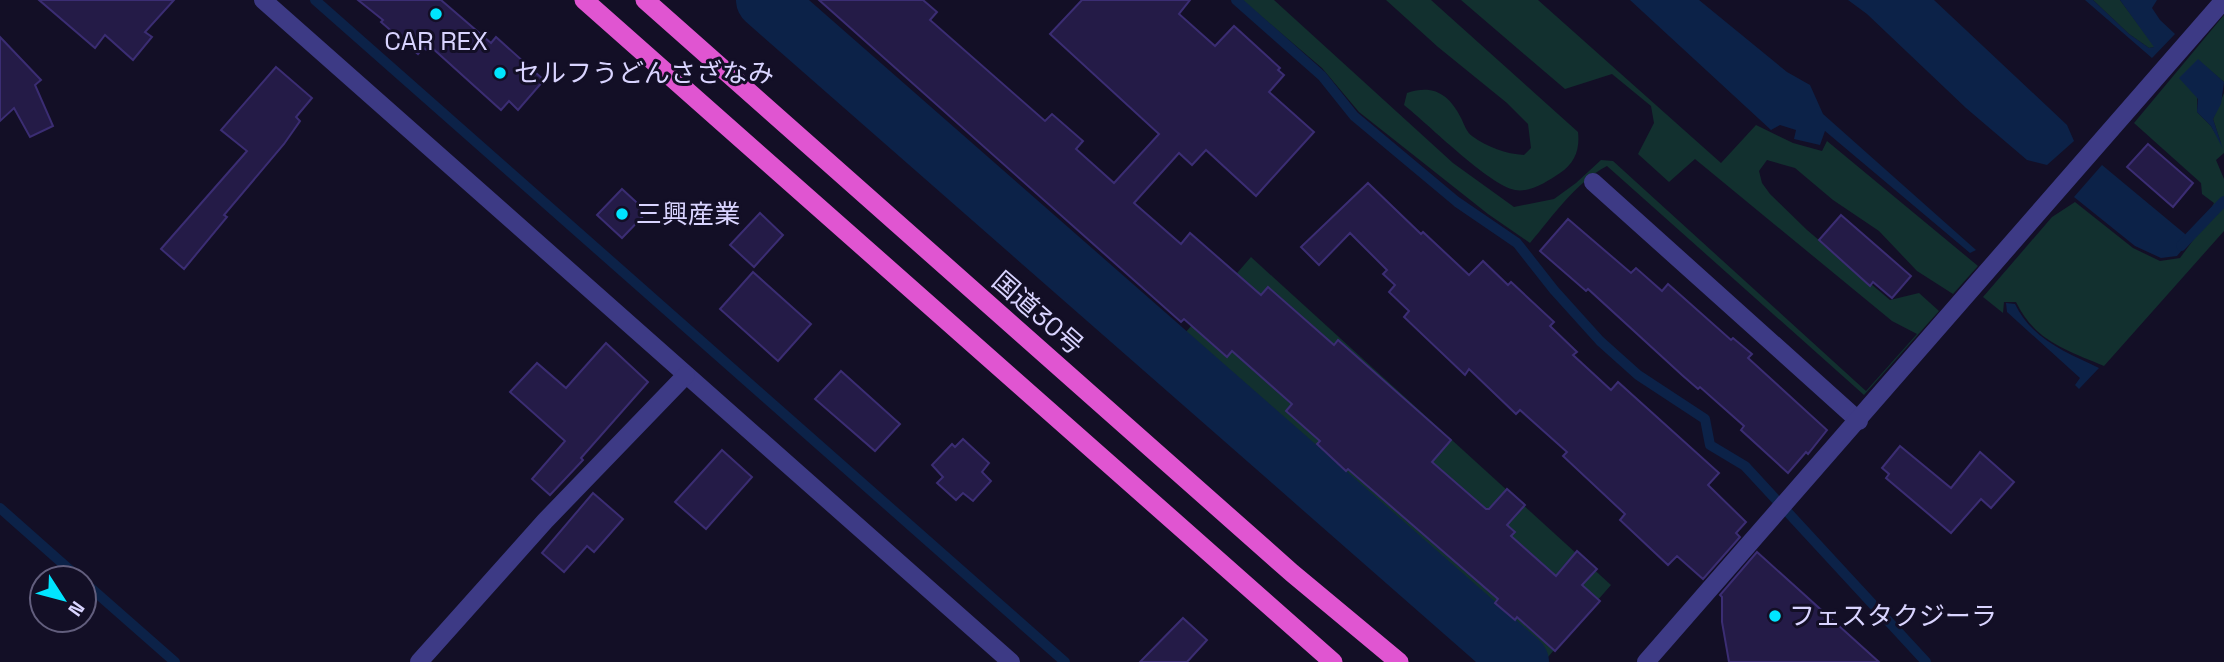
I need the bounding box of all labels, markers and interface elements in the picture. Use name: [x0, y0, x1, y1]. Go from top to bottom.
marker: CAR REX: [428, 6, 444, 22]
place label: CAR REX: [384, 24, 488, 58]
place label: セルフうどんさざなみ: [514, 56, 774, 90]
marker: セルフうどんさざなみ: [492, 65, 508, 81]
place label: 三興産業: [636, 197, 740, 231]
marker: 三興産業: [614, 206, 630, 222]
street label: 国道30号: [985, 264, 1091, 362]
north arrow: [28, 564, 98, 634]
text: N: [62, 596, 90, 621]
place label: フェスタクジーラ: [1789, 599, 1997, 633]
marker: フェスタクジーラ: [1767, 608, 1783, 624]

